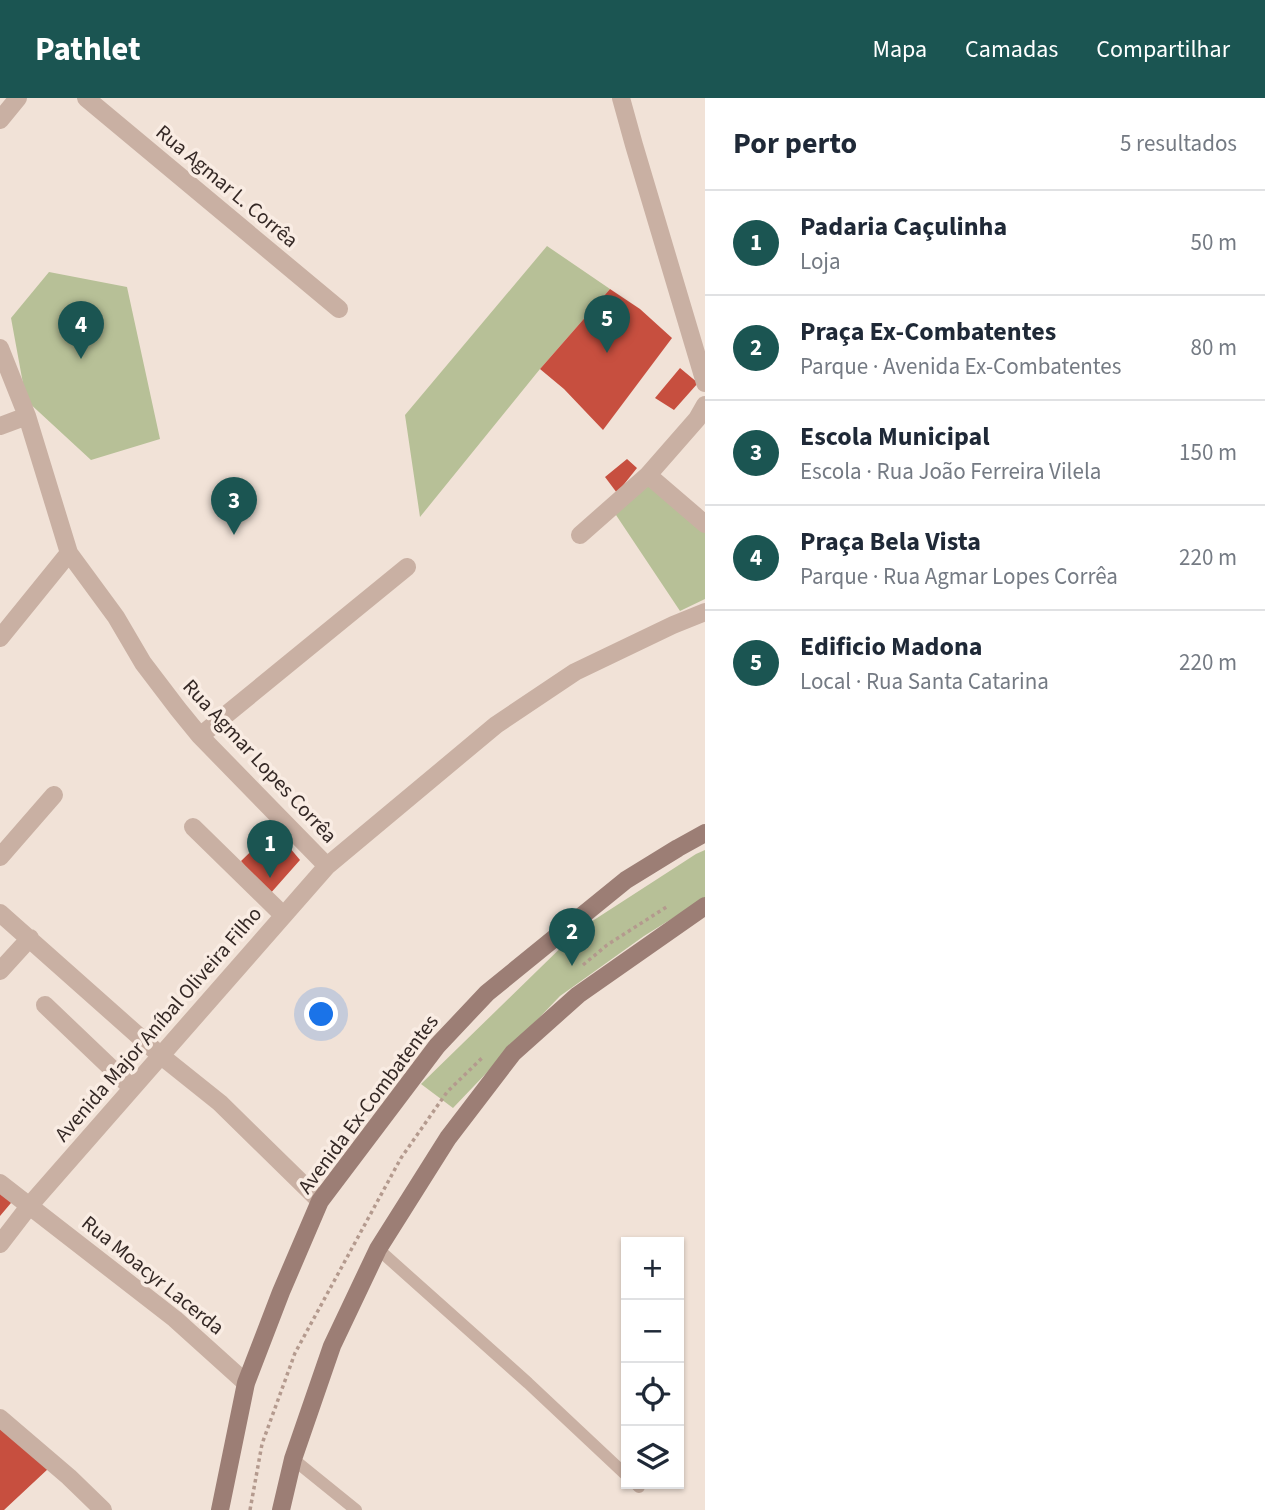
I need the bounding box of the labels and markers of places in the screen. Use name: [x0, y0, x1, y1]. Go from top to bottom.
pin: 5: [584, 295, 630, 353]
pin: 4: [58, 301, 104, 359]
pin: 3: [211, 477, 257, 535]
pin: 1: [247, 820, 293, 878]
pin: 2: [549, 908, 595, 966]

